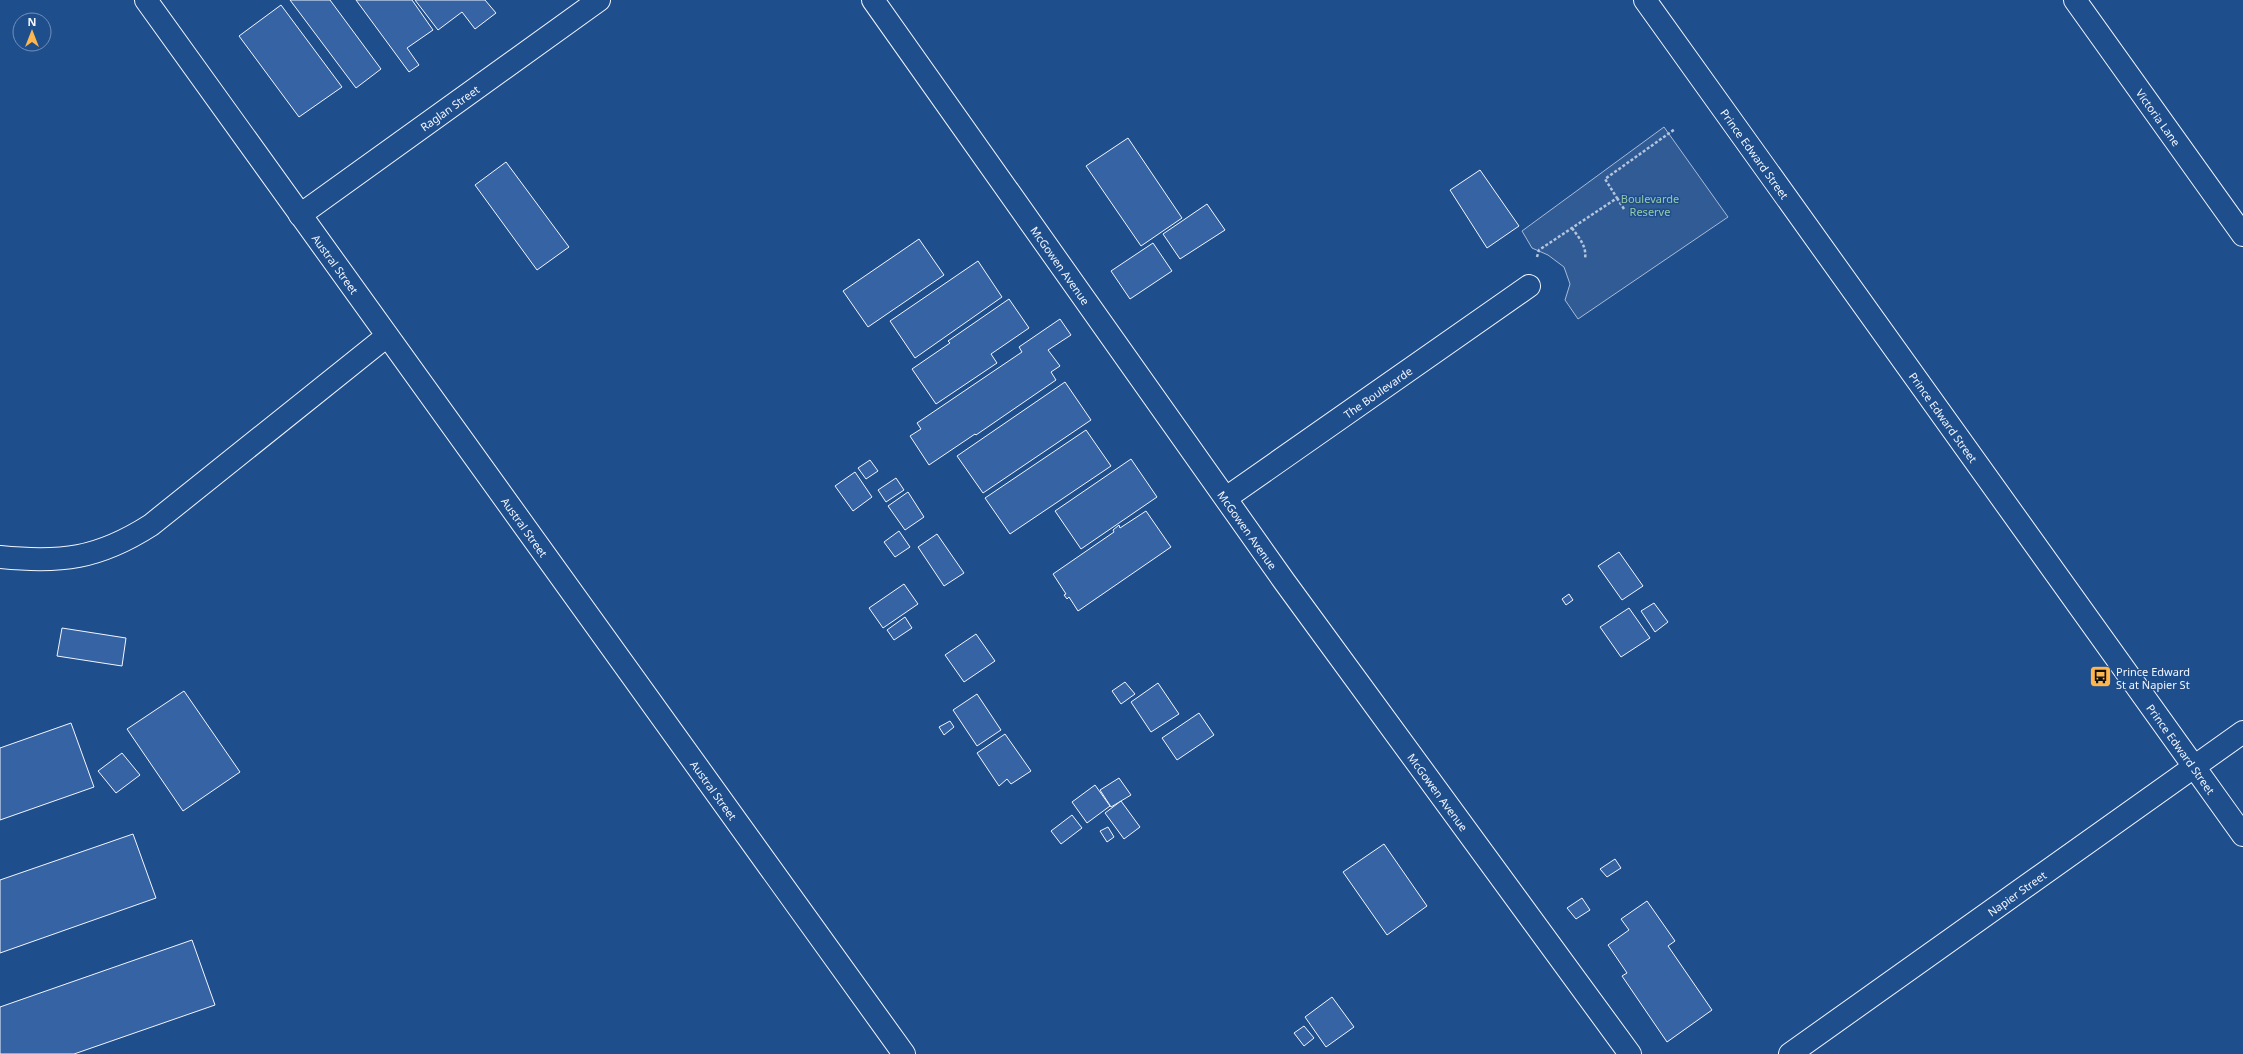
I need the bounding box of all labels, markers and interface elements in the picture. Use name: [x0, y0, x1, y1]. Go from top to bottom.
north arrow: [12, 12, 52, 52]
text: N: [28, 14, 36, 29]
street label: Raglan Street: [417, 81, 482, 134]
street label: Victoria Lane: [2133, 86, 2184, 149]
street label: Prince Edward Street: [1718, 106, 1793, 202]
park label: Boulevarde Reserve: [1621, 191, 1679, 219]
street label: McGowen Avenue: [1028, 223, 1094, 308]
street label: Austral Street: [309, 231, 362, 297]
street label: The Boulevarde: [1340, 363, 1415, 421]
street label: Prince Edward Street: [1906, 369, 1981, 465]
street label: McGowen Avenue: [1215, 488, 1281, 572]
street label: Austral Street: [498, 494, 551, 560]
bus stop icon: Prince Edward St at Napier St: [2087, 664, 2113, 690]
place label: Prince Edward St at Napier St: [2116, 664, 2190, 692]
street label: Prince Edward Street: [2144, 701, 2219, 797]
street label: McGowen Avenue: [1405, 750, 1472, 834]
street label: Austral Street: [688, 757, 741, 823]
street label: Napier Street: [1984, 867, 2049, 919]

